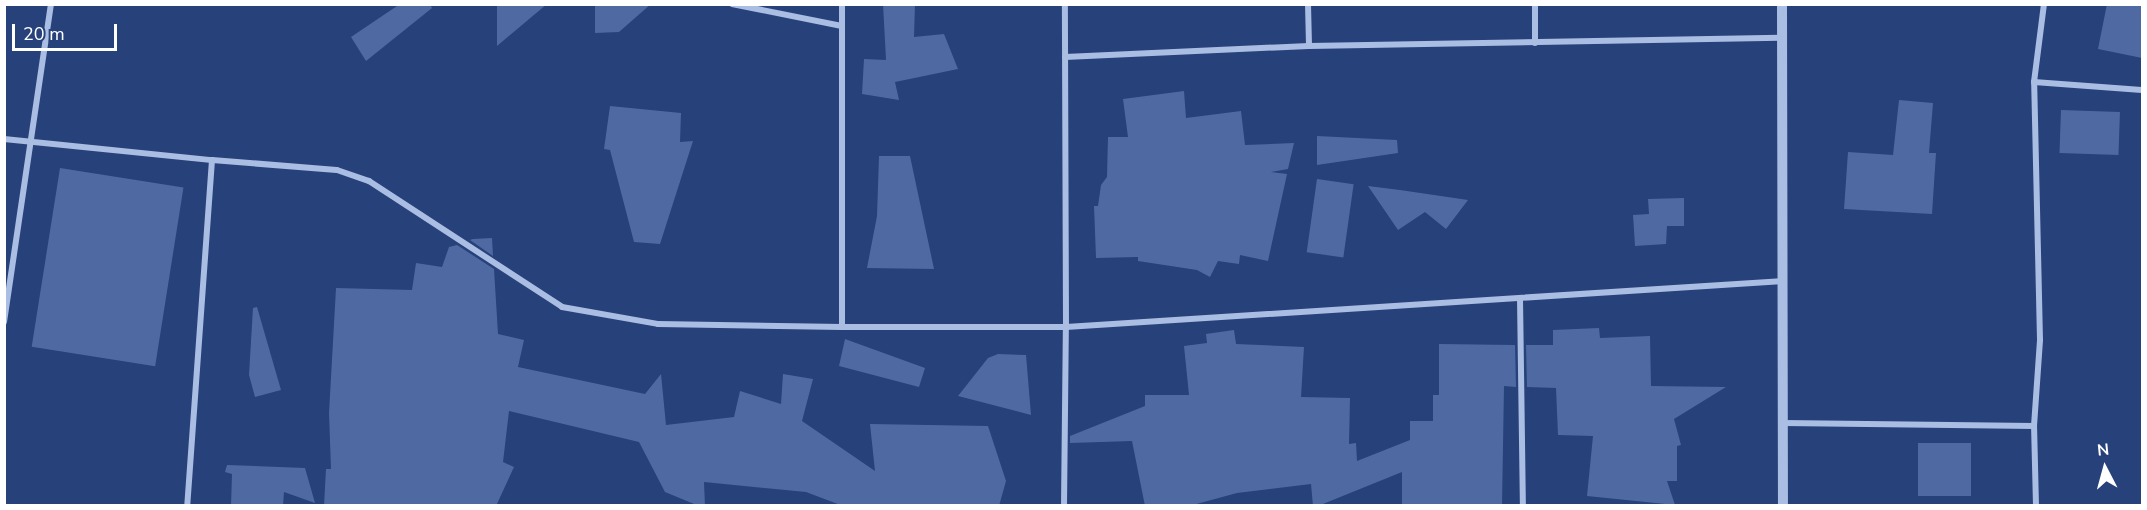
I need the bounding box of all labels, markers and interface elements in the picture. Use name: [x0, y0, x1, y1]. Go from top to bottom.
scale bar: [15, 12, 120, 50]
text: 20 m: [23, 22, 65, 46]
north arrow: [2075, 438, 2135, 498]
text: N: [2096, 439, 2110, 462]

